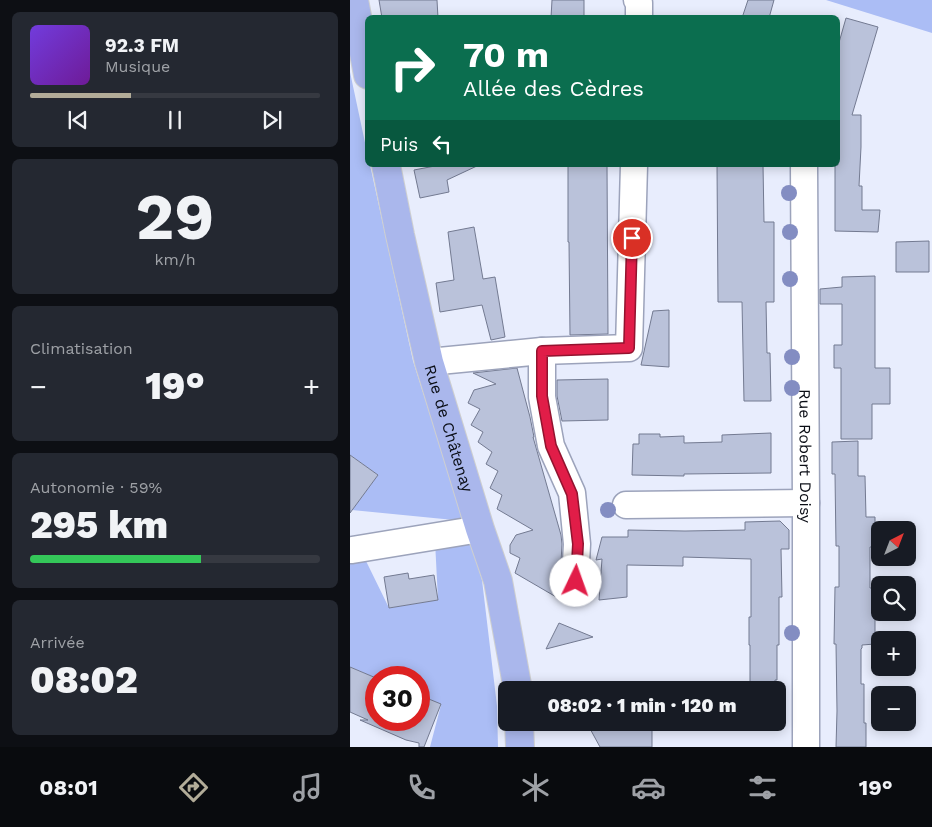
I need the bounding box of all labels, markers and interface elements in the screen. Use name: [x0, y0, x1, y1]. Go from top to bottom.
text: 92.3 FM: [105, 34, 179, 57]
text: 70 m: [463, 34, 549, 76]
icon: right: [380, 35, 445, 100]
text: Musique: [105, 57, 170, 76]
text: Allée des Cèdres: [463, 76, 644, 101]
icon: previous: [64, 106, 92, 134]
icon: pause: [161, 106, 189, 134]
icon: next: [258, 106, 286, 134]
icon: left: [428, 130, 456, 158]
text: Puis: [380, 133, 418, 156]
text: 29: [136, 179, 214, 255]
pin: [611, 217, 653, 259]
icon: arrive: [618, 224, 646, 252]
text: km/h: [154, 250, 196, 269]
text: Climatisation: [30, 339, 133, 358]
street label: Rue de Châtenay: [420, 362, 477, 495]
text: 19°: [145, 364, 205, 408]
text: −: [30, 370, 47, 403]
text: +: [303, 370, 320, 403]
street label: Rue Robert Doisy: [795, 389, 815, 524]
text: Autonomie · 59%: [30, 478, 162, 497]
text: 295 km: [30, 503, 168, 547]
north arrow: [871, 521, 916, 566]
map controls: [871, 521, 916, 731]
position arrow: [549, 554, 601, 606]
button: search: [871, 576, 916, 621]
button: +: [871, 631, 916, 676]
text: Arrivée: [30, 633, 85, 652]
text: 08:02: [30, 658, 138, 702]
speed limit sign: 30: [365, 666, 430, 731]
button: −: [871, 686, 916, 731]
text: 08:02 · 1 min · 120 m: [547, 694, 737, 717]
icon: directions: [176, 770, 211, 805]
icon: music: [290, 770, 325, 805]
icon: phone: [404, 770, 439, 805]
icon: climate: [518, 770, 553, 805]
icon: car: [631, 770, 666, 805]
icon: filters: [745, 770, 780, 805]
text: 08:01: [39, 775, 98, 800]
text: 19°: [859, 775, 893, 800]

